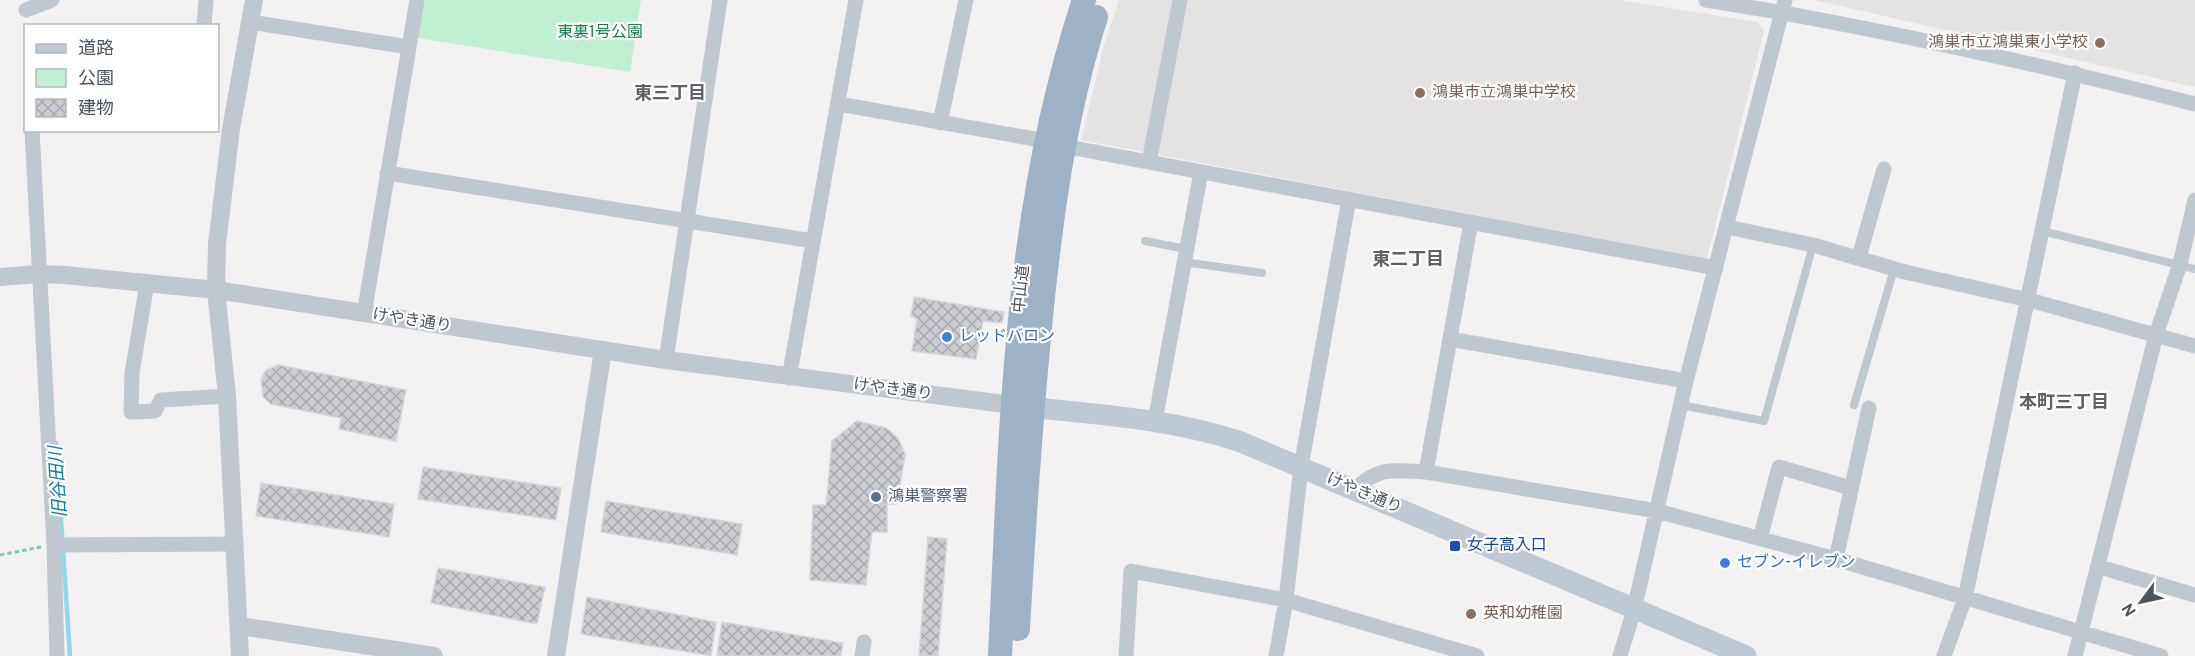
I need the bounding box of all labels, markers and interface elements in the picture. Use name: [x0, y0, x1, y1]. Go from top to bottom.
park label: 東裏1号公園: [557, 23, 643, 43]
legend: [24, 24, 219, 132]
place label: 鴻巣市立鴻巣東小学校: [1928, 33, 2088, 53]
marker: 鴻巣市立鴻巣東小学校: [2093, 36, 2107, 50]
text: 道路: [78, 38, 114, 61]
text: 公園: [78, 68, 114, 91]
district label: 東三丁目: [634, 83, 706, 106]
place label: 鴻巣市立鴻巣中学校: [1432, 83, 1576, 103]
marker: 鴻巣市立鴻巣中学校: [1413, 86, 1427, 100]
text: 建物: [78, 98, 114, 121]
district label: 東二丁目: [1372, 249, 1444, 272]
street label: 中山道: [1010, 264, 1034, 314]
street label: けやき通り: [371, 305, 453, 337]
place label: レッドバロン: [959, 327, 1055, 347]
marker: レッドバロン: [940, 330, 954, 344]
street label: けやき通り: [852, 375, 934, 405]
district label: 本町三丁目: [2019, 392, 2109, 415]
water label: 旧谷田川: [45, 443, 73, 519]
street label: けやき通り: [1323, 469, 1405, 519]
place label: 鴻巣警察署: [888, 487, 968, 507]
marker: 鴻巣警察署: [869, 490, 883, 504]
place label: 女子高入口: [1467, 536, 1547, 556]
marker: 女子高入口: [1448, 539, 1462, 553]
place label: セブン-イレブン: [1737, 553, 1855, 573]
marker: セブン-イレブン: [1718, 556, 1732, 570]
north arrow: [2111, 572, 2171, 632]
text: N: [2119, 599, 2142, 619]
place label: 英和幼稚園: [1483, 604, 1563, 624]
marker: 英和幼稚園: [1464, 607, 1478, 621]

